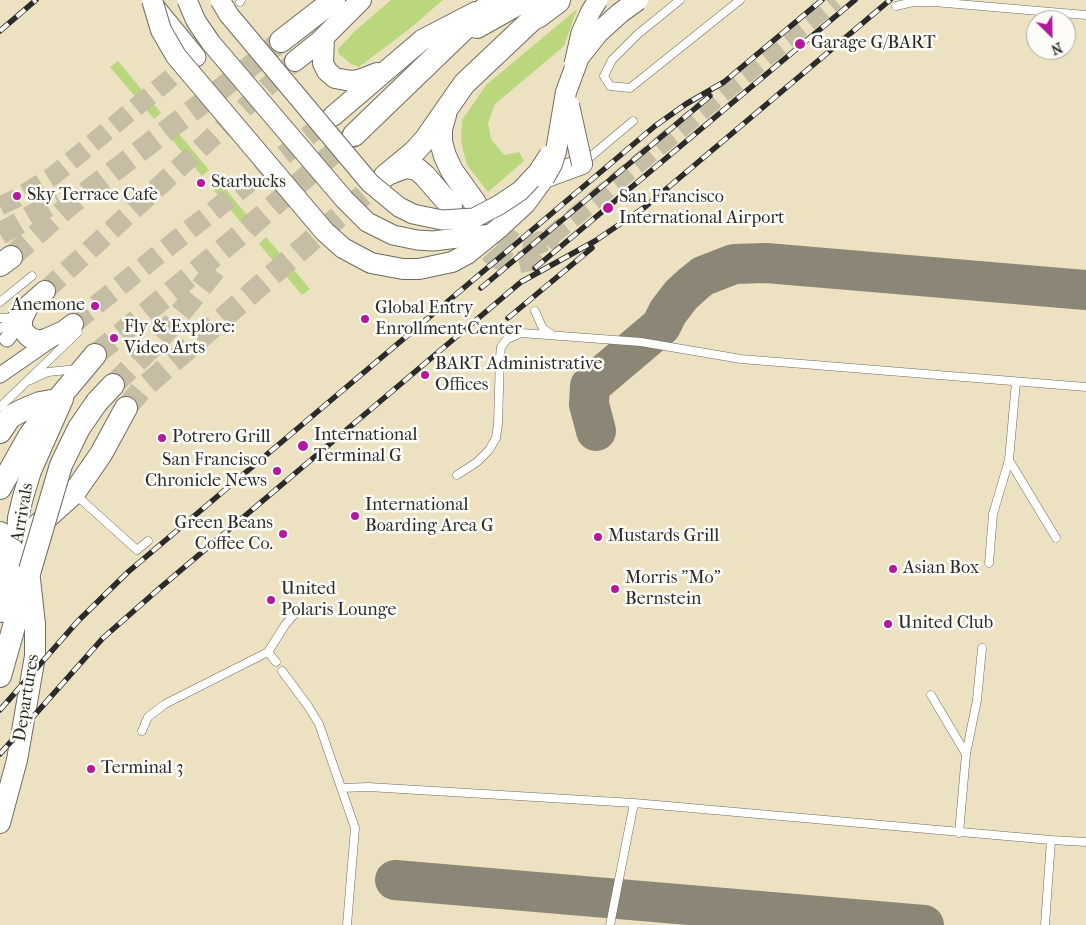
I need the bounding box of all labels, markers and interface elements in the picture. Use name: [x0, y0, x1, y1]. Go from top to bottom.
north arrow: [1026, 10, 1076, 60]
place label: Garage G/BART: [811, 33, 936, 55]
marker: Garage G/BART: [793, 37, 807, 51]
text: N: [1048, 38, 1065, 58]
place label: Starbucks: [211, 172, 286, 194]
marker: Starbucks: [195, 177, 207, 189]
place label: Sky Terrace Cafe: [27, 185, 158, 207]
place label: San Francisco International Airport: [619, 187, 784, 230]
marker: Sky Terrace Cafe: [11, 190, 23, 202]
marker: San Francisco International Airport: [601, 201, 615, 215]
place label: Anemone: [11, 295, 85, 317]
place label: Global Entry Enrollment Center: [375, 298, 522, 340]
marker: Anemone: [89, 300, 101, 312]
marker: Global Entry Enrollment Center: [359, 313, 371, 325]
place label: Fly & Explore: Video Arts: [124, 317, 235, 359]
marker: Fly & Explore: Video Arts: [108, 332, 120, 344]
place label: BART Administrative Offices: [435, 354, 602, 396]
marker: BART Administrative Offices: [419, 369, 431, 381]
place label: International Terminal G: [314, 425, 417, 468]
place label: Potrero Grill: [172, 427, 271, 449]
marker: Potrero Grill: [156, 432, 168, 444]
marker: International Terminal G: [296, 439, 310, 453]
place label: San Francisco Chronicle News: [145, 450, 267, 492]
marker: San Francisco Chronicle News: [271, 465, 283, 477]
street label: Arrivals: [7, 481, 39, 545]
place label: International Boarding Area G: [365, 495, 494, 538]
marker: International Boarding Area G: [349, 510, 361, 522]
place label: Green Beans Coffee Co.: [175, 513, 273, 556]
place label: Mustards Grill: [608, 526, 719, 548]
marker: Green Beans Coffee Co.: [277, 528, 289, 540]
marker: Mustards Grill: [592, 531, 604, 543]
place label: Asian Box: [903, 558, 979, 580]
marker: Asian Box: [887, 563, 899, 575]
place label: Morris "Mo" Bernstein: [625, 568, 721, 610]
place label: United Polaris Lounge: [281, 579, 396, 622]
marker: Morris "Mo" Bernstein: [609, 583, 621, 595]
marker: United Polaris Lounge: [265, 594, 277, 606]
place label: United Club: [898, 613, 993, 635]
marker: United Club: [882, 618, 894, 630]
street label: Departures: [9, 653, 45, 743]
place label: Terminal 3: [101, 758, 183, 780]
marker: Terminal 3: [85, 763, 97, 775]

